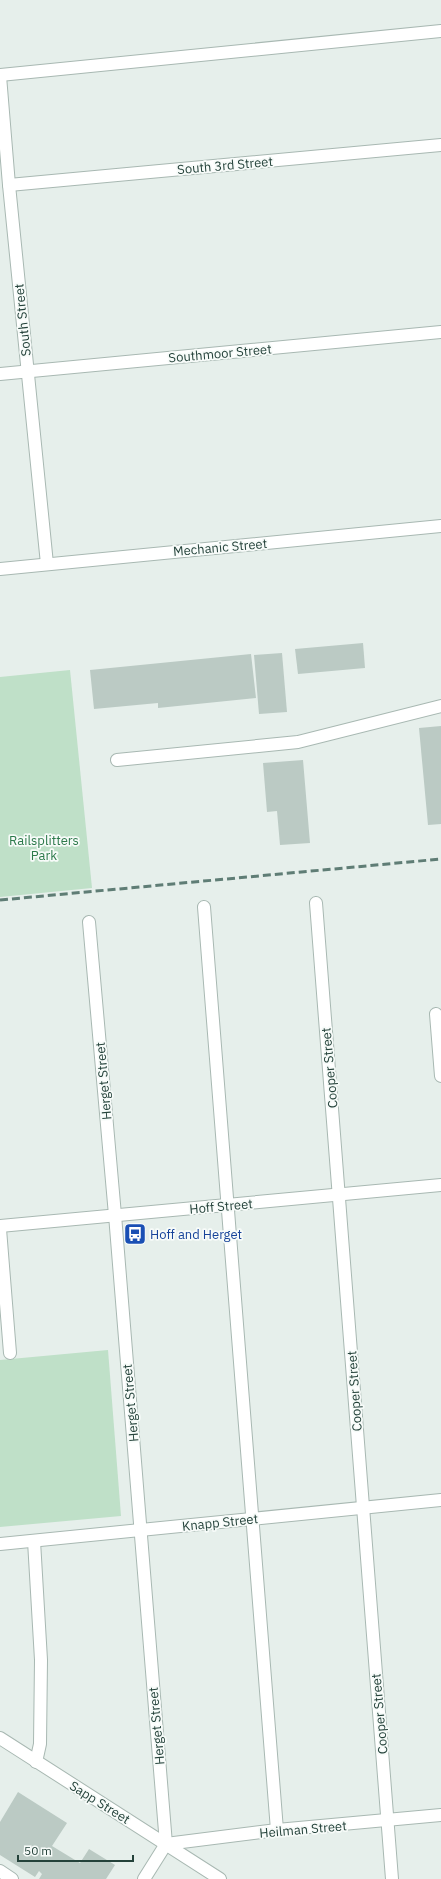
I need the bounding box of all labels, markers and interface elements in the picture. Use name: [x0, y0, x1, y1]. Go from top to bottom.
street label: South 3rd Street: [176, 153, 274, 178]
street label: South Street: [10, 283, 35, 357]
street label: Southmoor Street: [168, 341, 272, 366]
street label: Mechanic Street: [172, 535, 268, 560]
park label: Railsplitters Park: [9, 832, 79, 864]
street label: Cooper Street: [318, 1027, 341, 1109]
street label: Herget Street: [92, 1041, 115, 1121]
street label: Hoff Street: [189, 1195, 253, 1218]
bus stop icon: Hoff and Herget: [122, 1221, 148, 1247]
place label: Hoff and Herget: [150, 1226, 242, 1243]
street label: Cooper Street: [343, 1350, 366, 1432]
street label: Herget Street: [119, 1363, 142, 1443]
street label: Knapp Street: [181, 1510, 259, 1535]
street label: Cooper Street: [368, 1673, 391, 1755]
street label: Herget Street: [145, 1686, 168, 1766]
street label: Sapp Street: [66, 1777, 133, 1828]
street label: Heilman Street: [259, 1817, 347, 1842]
scale bar: [18, 1837, 133, 1863]
text: 50 m: [24, 1843, 52, 1858]

